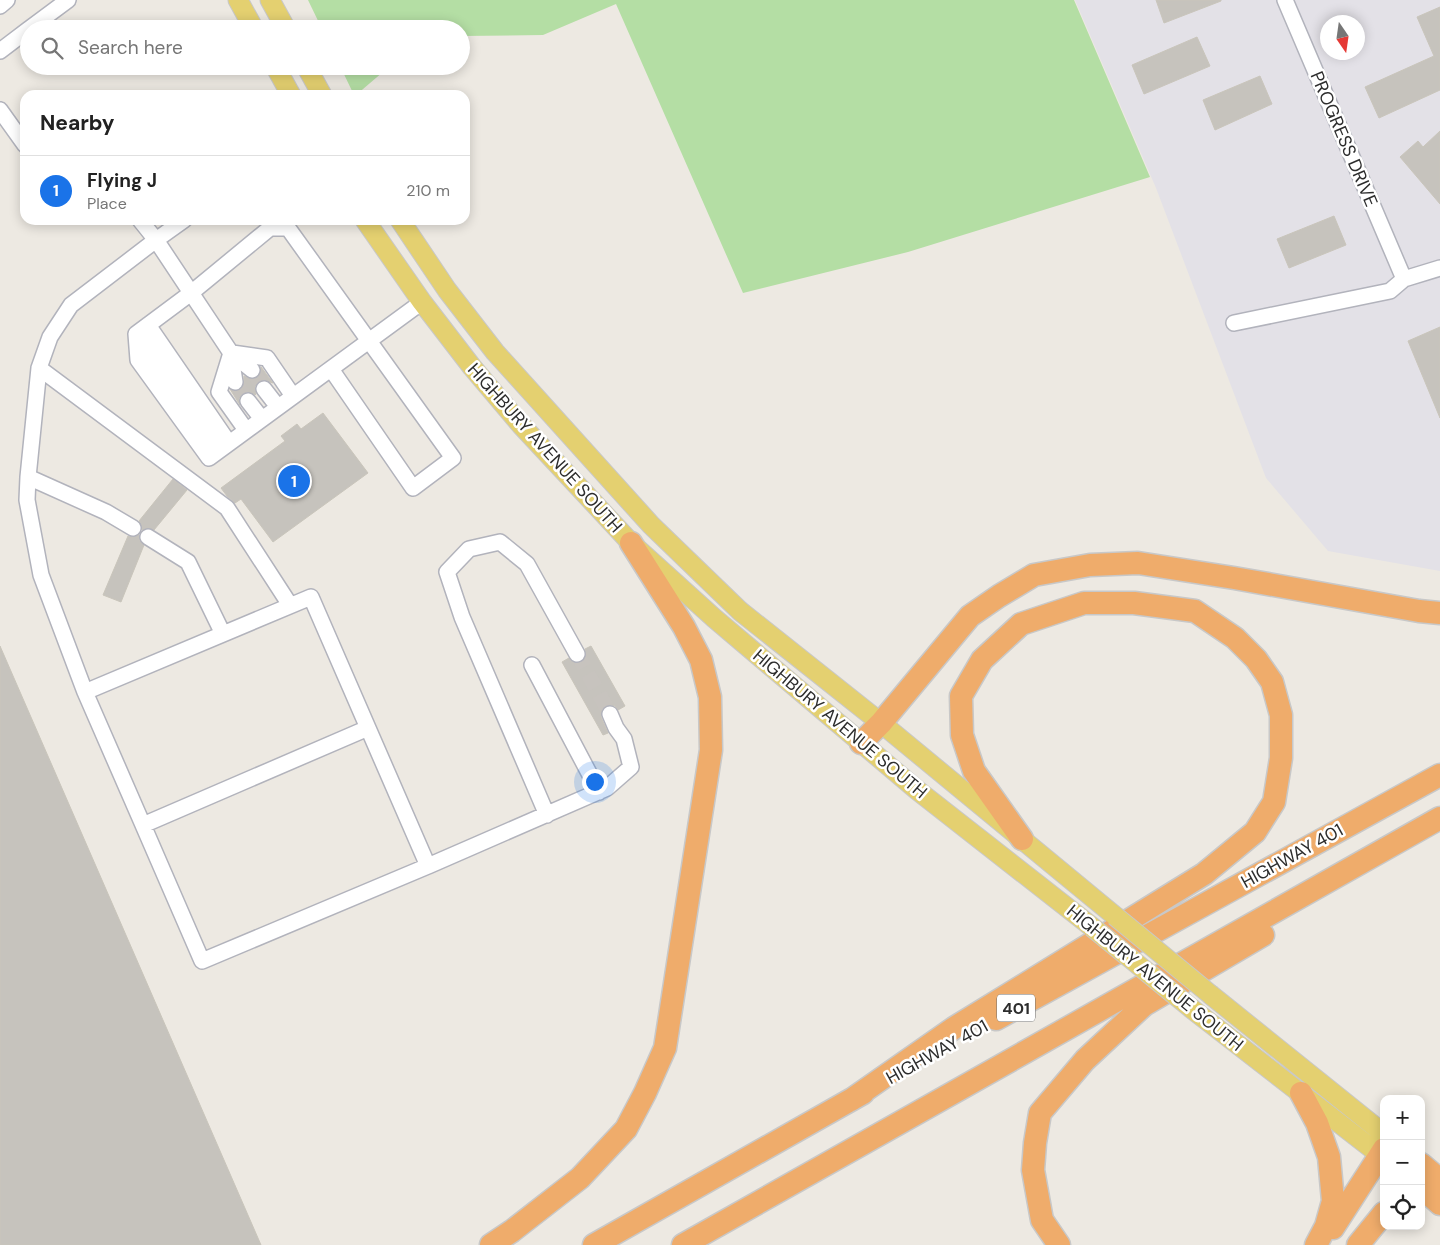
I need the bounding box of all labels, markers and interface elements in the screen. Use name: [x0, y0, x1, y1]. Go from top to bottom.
north arrow: [1320, 15, 1365, 60]
search box: [20, 20, 470, 75]
icon: search: [38, 34, 66, 62]
text: Search here: [78, 35, 183, 60]
street label: PROGRESS DRIVE: [1305, 68, 1383, 210]
text: Nearby: [40, 109, 114, 137]
text: Flying J: [87, 168, 157, 193]
text: 1: [53, 180, 59, 201]
text: 210 m: [406, 180, 450, 201]
text: Place: [87, 193, 127, 214]
street label: HIGHBURY AVENUE SOUTH: [462, 358, 628, 538]
pin: 1: [278, 462, 310, 500]
street label: HIGHBURY AVENUE SOUTH: [748, 644, 932, 804]
your location: [582, 769, 608, 795]
street label: HIGHWAY 401: [1237, 818, 1347, 894]
street label: HIGHBURY AVENUE SOUTH: [1062, 899, 1248, 1057]
road number: 401: [997, 994, 1035, 1021]
street label: HIGHWAY 401: [882, 1014, 992, 1090]
map controls: [1380, 1095, 1425, 1230]
button: +: [1380, 1095, 1425, 1140]
button: −: [1380, 1140, 1425, 1185]
button: locate: [1380, 1185, 1425, 1230]

